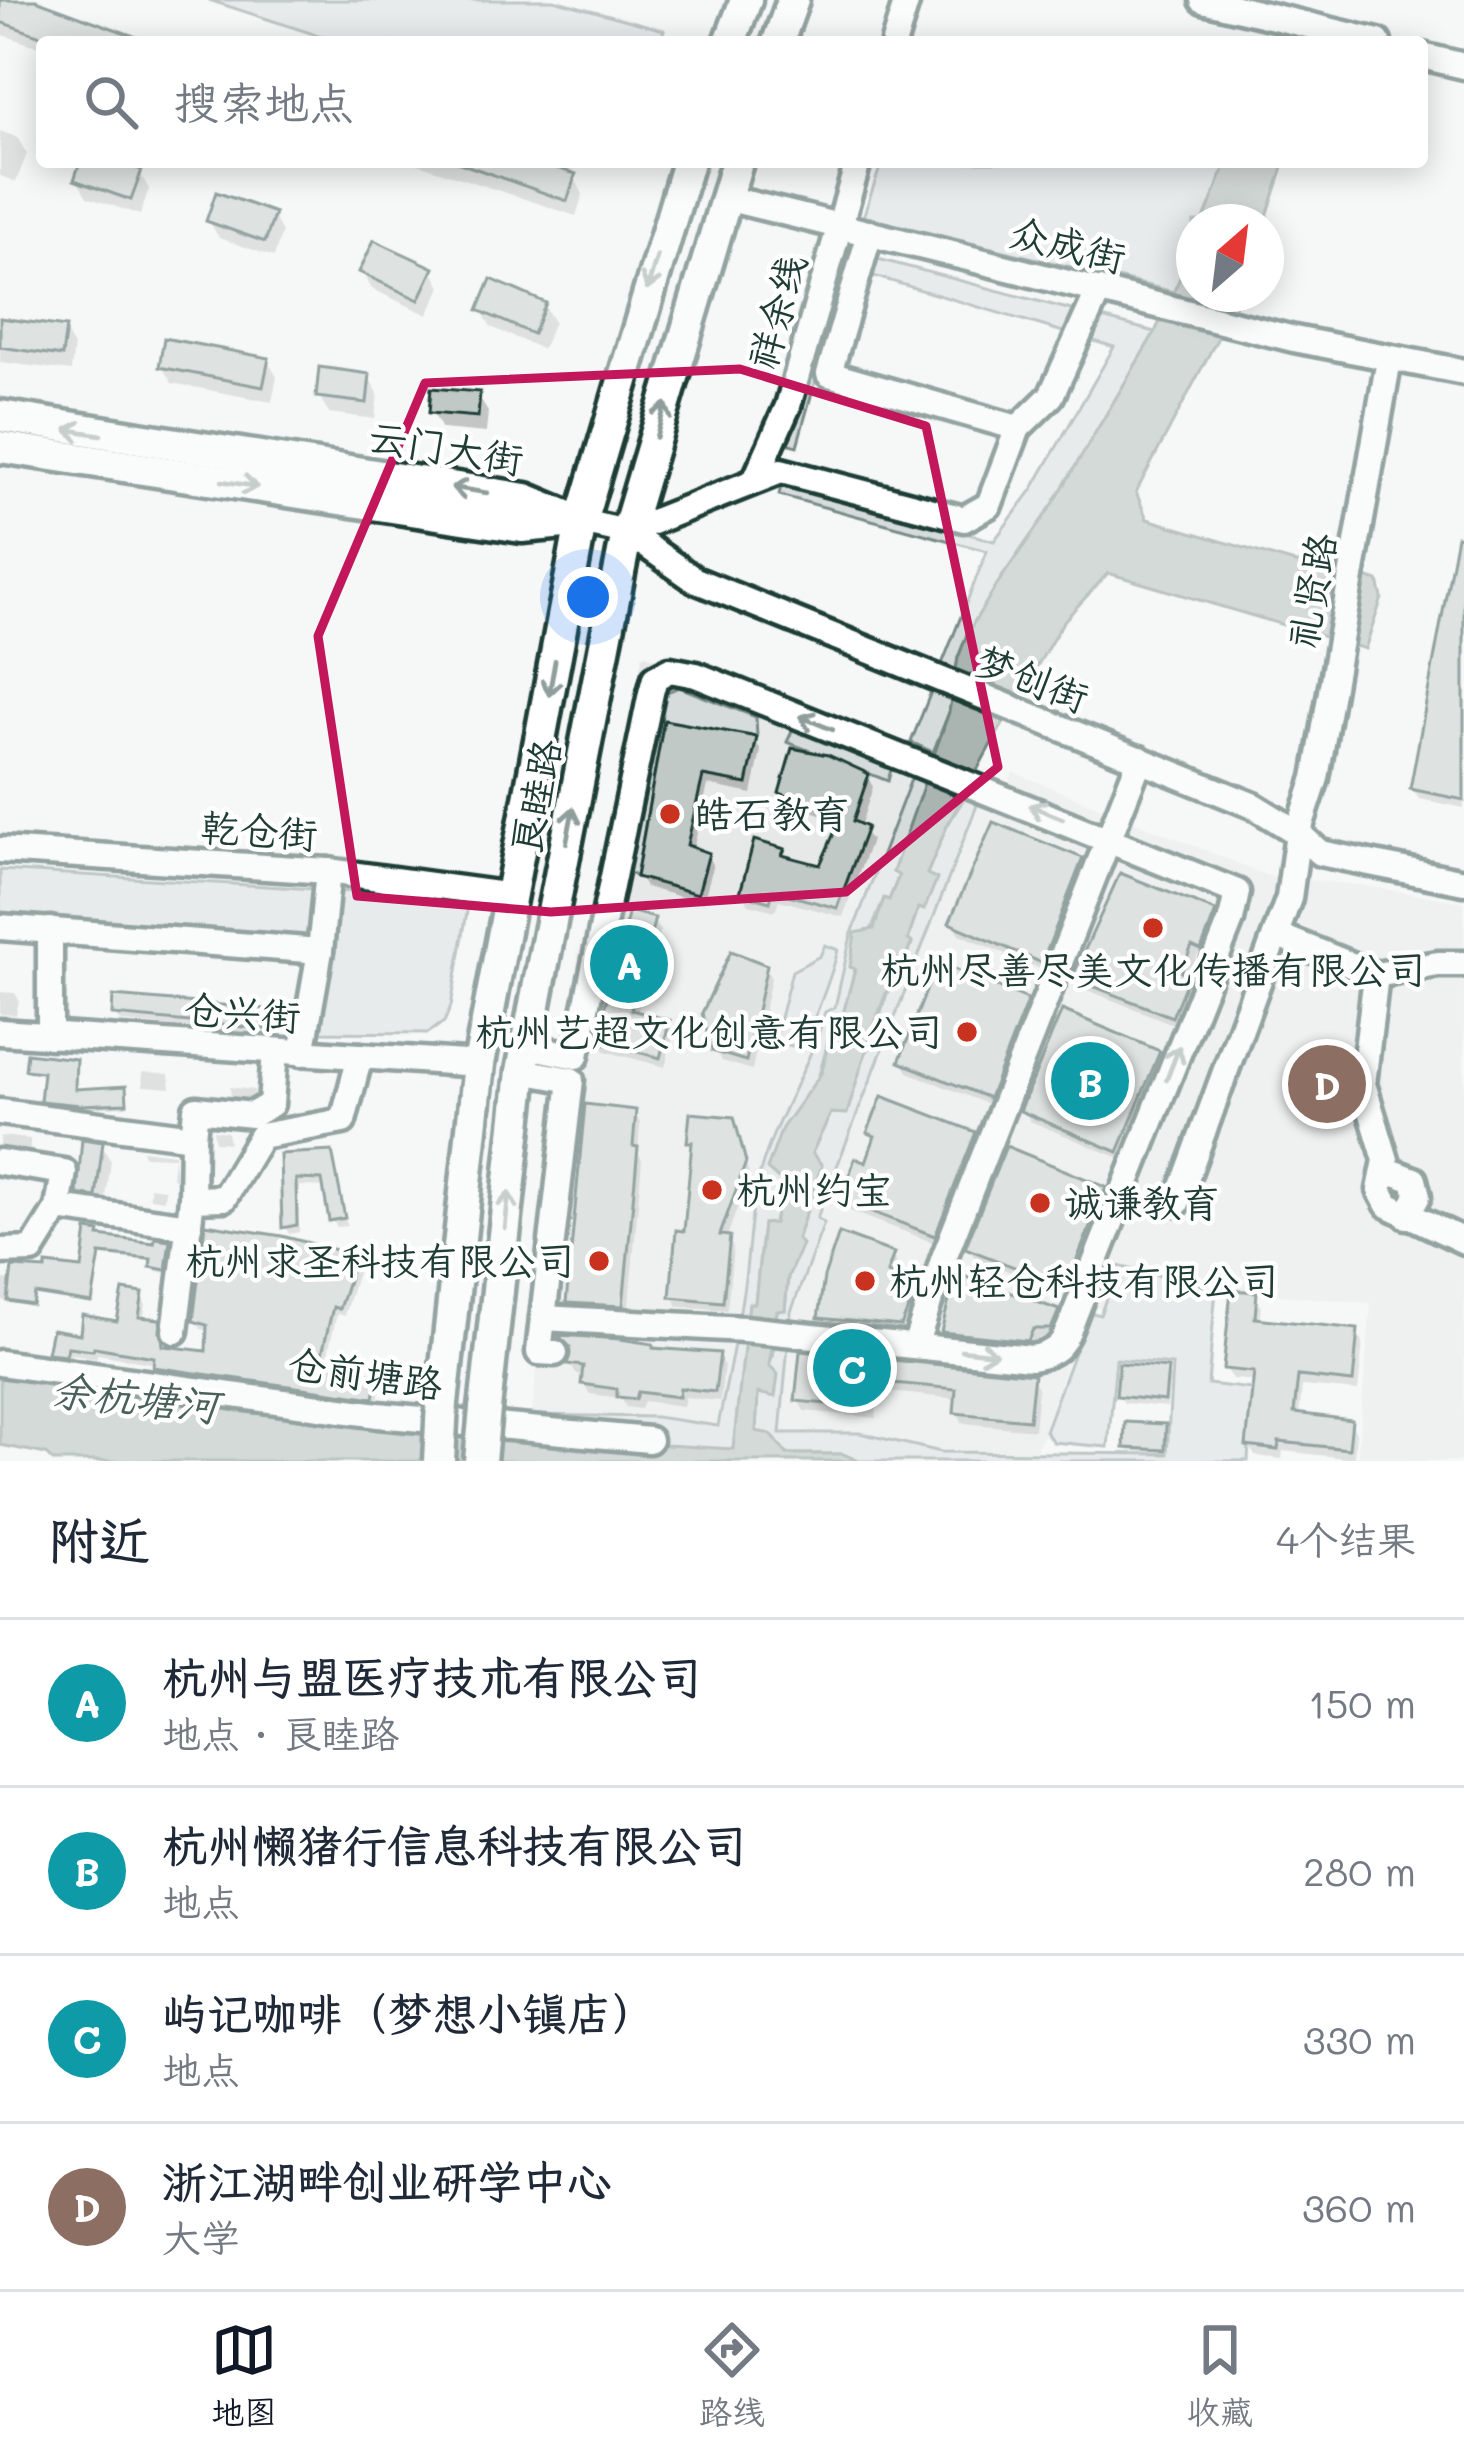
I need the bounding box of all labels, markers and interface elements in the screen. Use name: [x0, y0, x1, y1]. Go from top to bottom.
search box: [36, 36, 1428, 168]
icon: search: [78, 69, 144, 135]
text: 搜索地点: [174, 72, 354, 130]
north arrow: [1176, 204, 1284, 312]
street label: 众成街: [1005, 205, 1131, 282]
street label: 祥余线: [735, 248, 816, 375]
one-way arrow: [640, 253, 662, 291]
one-way arrow: [651, 402, 673, 440]
street label: 云门大街: [365, 409, 527, 484]
one-way arrow: [65, 419, 104, 442]
one-way arrow: [220, 473, 259, 496]
one-way arrow: [450, 478, 489, 501]
street label: 礼贤路: [1275, 529, 1346, 653]
your location: [558, 567, 618, 627]
street label: 梦创街: [969, 633, 1096, 722]
one-way arrow: [540, 658, 562, 697]
one-way arrow: [798, 711, 835, 732]
street label: 良睦路: [498, 734, 571, 859]
place label: 皓石教育: [694, 787, 850, 838]
street label: 乾仓街: [199, 800, 319, 859]
one-way arrow: [1028, 800, 1065, 821]
marker: 皓石教育: [657, 801, 683, 827]
one-way arrow: [560, 807, 582, 846]
marker: 杭州尽善尽美文化传播有限公司: [1140, 915, 1166, 941]
pin: A: [590, 919, 668, 1009]
place label: 杭州尽善尽美文化传播有限公司: [880, 943, 1426, 994]
street label: 仓兴街: [182, 982, 302, 1041]
place label: 杭州艺超文化创意有限公司: [475, 1005, 943, 1056]
marker: 杭州艺超文化创意有限公司: [954, 1019, 980, 1045]
pin: B: [1051, 1036, 1129, 1126]
pin: D: [1288, 1039, 1366, 1129]
one-way arrow: [1164, 1045, 1186, 1082]
place label: 杭州约宝: [736, 1163, 892, 1214]
place label: 诚谦教育: [1064, 1176, 1220, 1227]
marker: 杭州约宝: [699, 1177, 725, 1203]
marker: 诚谦教育: [1027, 1190, 1053, 1216]
one-way arrow: [496, 1191, 518, 1230]
place label: 杭州求圣科技有限公司: [185, 1234, 575, 1285]
marker: 杭州求圣科技有限公司: [586, 1248, 612, 1274]
place label: 杭州轻仓科技有限公司: [889, 1254, 1279, 1305]
marker: 杭州轻仓科技有限公司: [852, 1268, 878, 1294]
pin: C: [813, 1323, 891, 1413]
street label: 仓前塘路: [284, 1336, 446, 1409]
one-way arrow: [959, 1341, 998, 1364]
water label: 余杭塘河: [49, 1360, 228, 1433]
text: 附近: [48, 1505, 150, 1572]
text: 4个结果: [1276, 1513, 1416, 1564]
text: 杭州与盟医疗技术有限公司: [162, 1647, 702, 1705]
text: A: [73, 1677, 101, 1728]
text: 150 m: [1308, 1677, 1416, 1728]
text: 地点 · 良睦路: [162, 1707, 399, 1758]
text: 杭州懒猪行信息科技有限公司: [162, 1815, 747, 1873]
text: B: [74, 1845, 100, 1896]
text: 280 m: [1303, 1845, 1416, 1896]
text: 地点: [162, 1875, 240, 1926]
text: 屿记咖啡（梦想小镇店）: [162, 1983, 657, 2041]
text: C: [73, 2013, 101, 2064]
text: 330 m: [1303, 2013, 1416, 2064]
text: 地点: [162, 2043, 240, 2094]
text: 浙江湖畔创业研学中心: [162, 2151, 612, 2209]
text: D: [73, 2181, 101, 2232]
text: 360 m: [1302, 2181, 1416, 2232]
text: 大学: [162, 2211, 240, 2262]
tab: 地图: [211, 2317, 277, 2433]
tab: 路线: [699, 2317, 765, 2433]
tab: 收藏: [1187, 2317, 1253, 2433]

